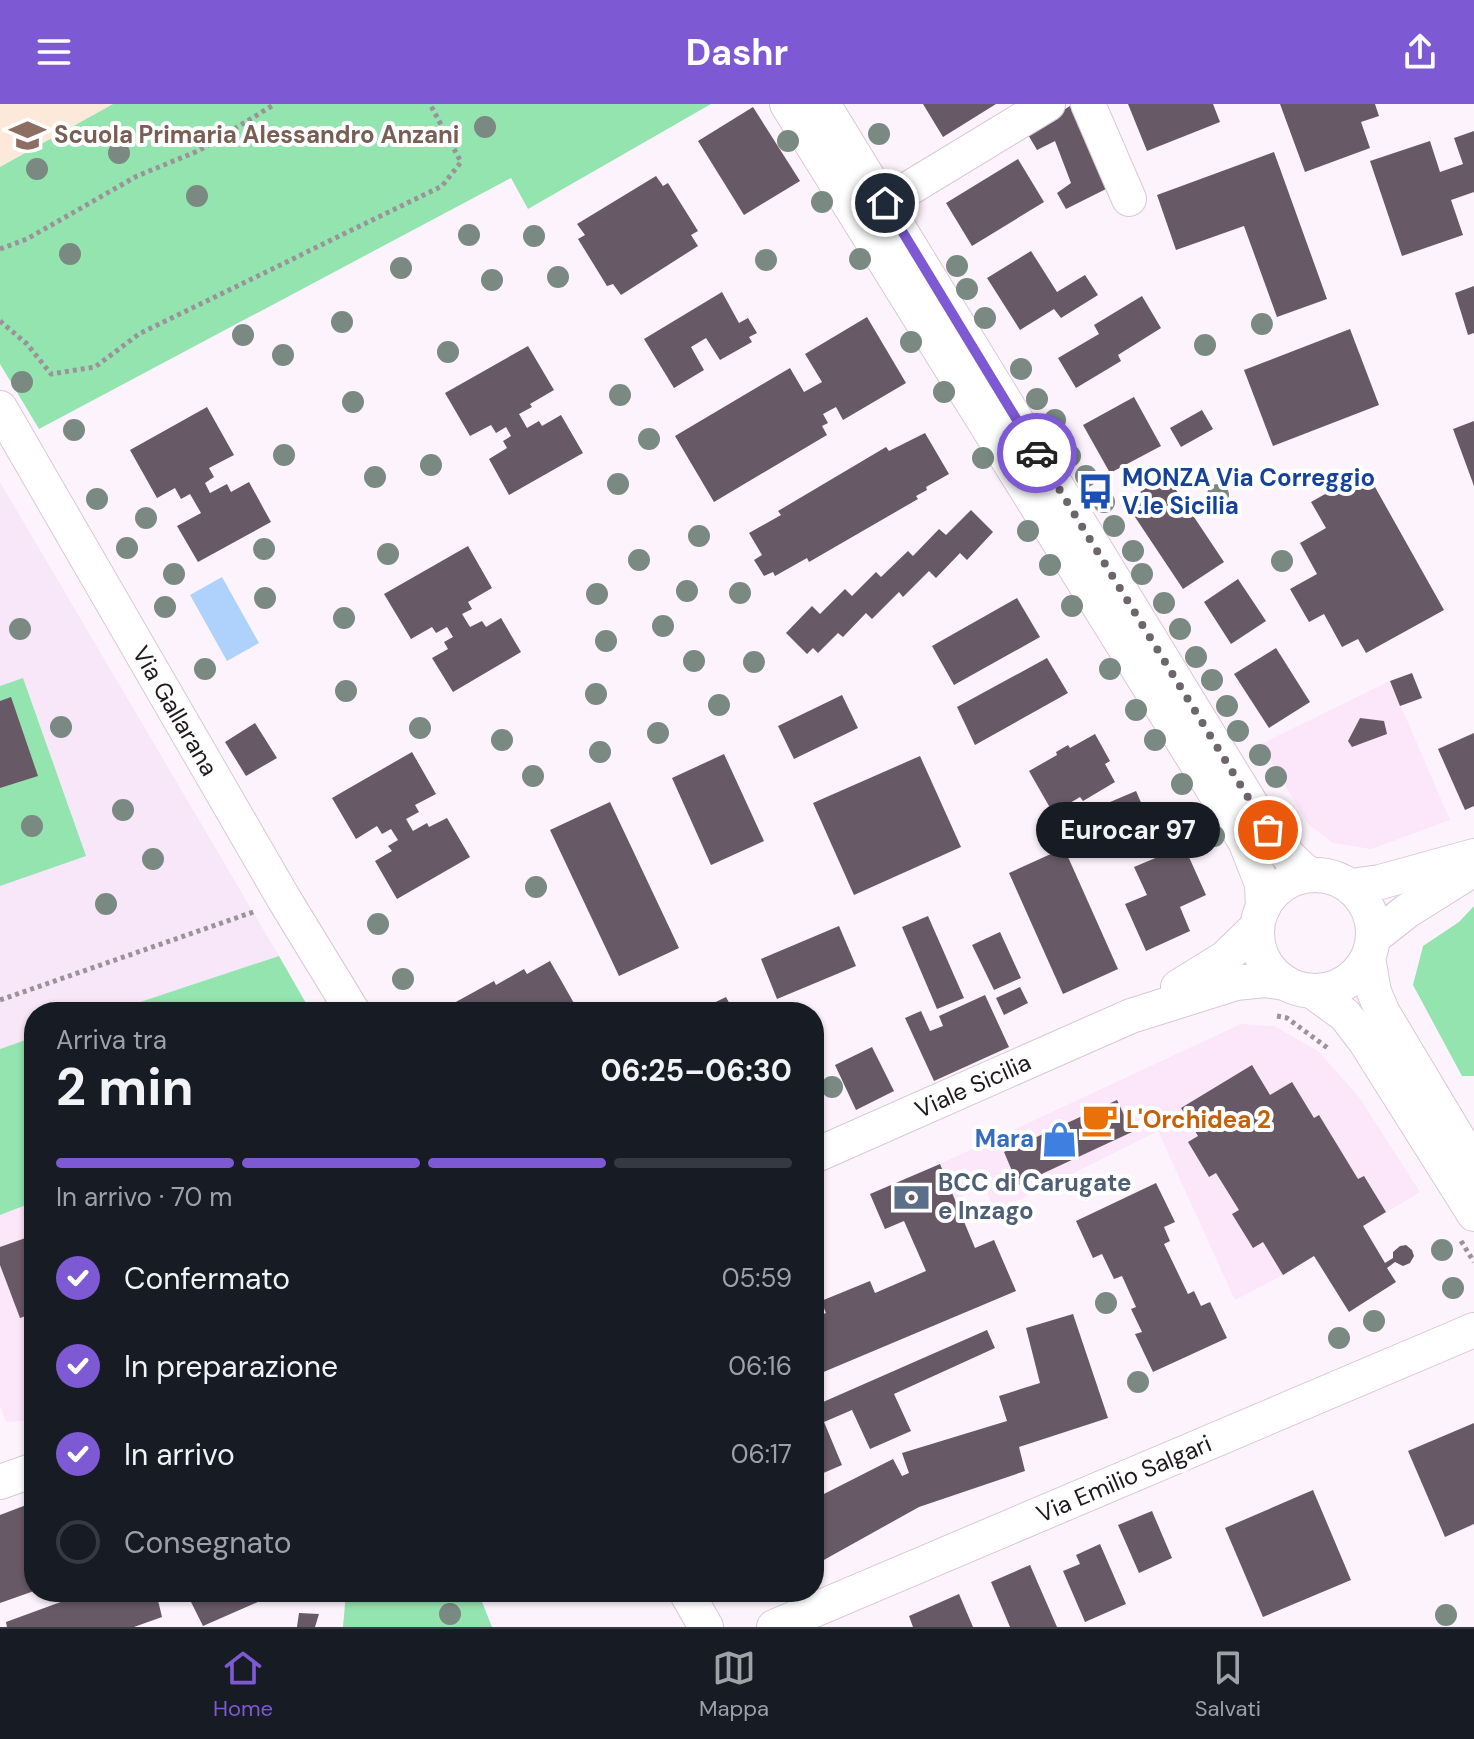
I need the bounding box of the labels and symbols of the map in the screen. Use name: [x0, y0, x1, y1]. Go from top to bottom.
school or university icon: Scuola Primaria Alessandro Anzani: [9, 116, 47, 154]
place label: Scuola Primaria Alessandro Anzani: [54, 119, 459, 150]
pin: [851, 169, 919, 237]
courier: [997, 413, 1077, 493]
place label: MONZA Via Correggio V.le Sicilia: [1122, 462, 1375, 521]
bus stop icon: MONZA Via Correggio V.le Sicilia: [1077, 473, 1115, 511]
street label: Via Gallarana: [126, 640, 225, 781]
pin: [1234, 796, 1302, 864]
callout: Eurocar 97: [1036, 802, 1220, 858]
street label: Viale Sicilia: [910, 1046, 1036, 1125]
cafe icon: L'Orchidea 2: [1081, 1101, 1119, 1139]
place label: L'Orchidea 2: [1126, 1104, 1271, 1135]
shop icon: Mara: [1041, 1120, 1079, 1158]
place label: Mara: [975, 1123, 1034, 1154]
place label: BCC di Carugate e Inzago: [938, 1167, 1131, 1226]
bank icon: BCC di Carugate e Inzago: [893, 1178, 931, 1216]
street label: Via Emilio Salgari: [1032, 1428, 1216, 1529]

